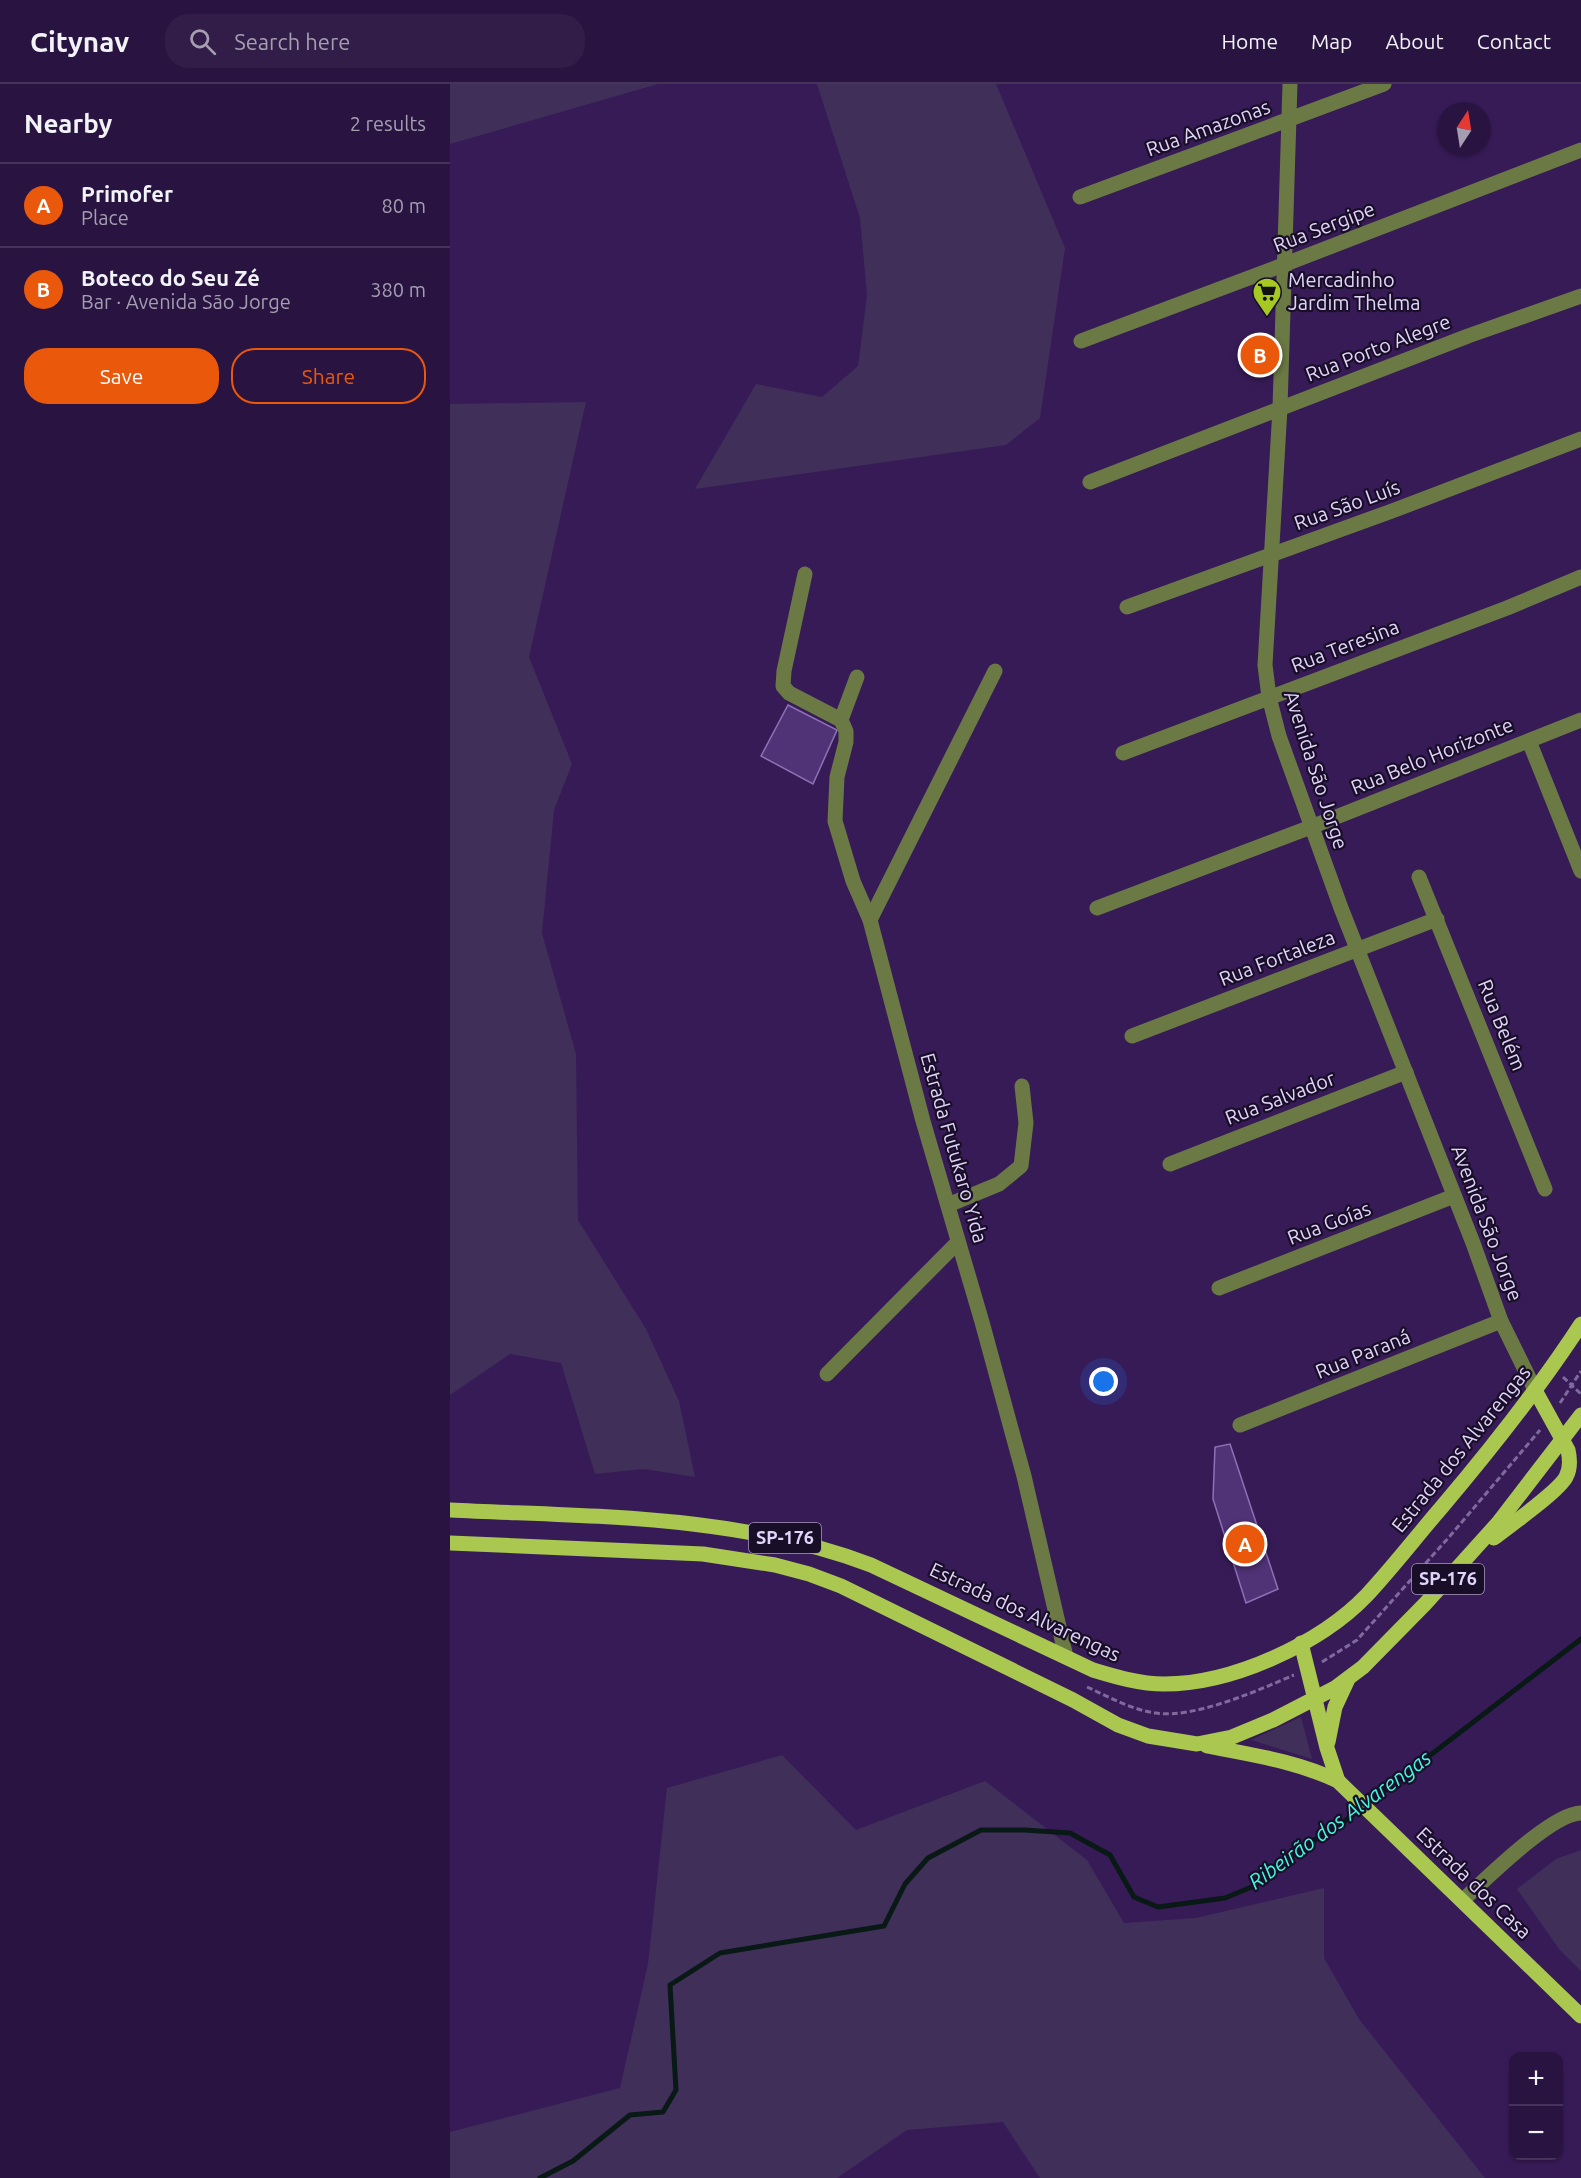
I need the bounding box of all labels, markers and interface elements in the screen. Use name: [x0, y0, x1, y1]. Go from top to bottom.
search box: [165, 14, 585, 68]
icon: search: [186, 25, 219, 58]
text: Citynav: [30, 26, 129, 57]
text: Search here: [234, 29, 350, 54]
text: Home: [1221, 29, 1278, 53]
text: Map: [1311, 29, 1352, 53]
text: About: [1385, 29, 1444, 53]
text: Contact: [1477, 29, 1551, 53]
street label: Rua Amazonas: [1143, 94, 1273, 161]
north arrow: [1437, 102, 1491, 156]
text: Nearby: [24, 109, 112, 138]
text: 2 results: [350, 112, 426, 135]
text: Primofer: [81, 181, 173, 206]
text: A: [36, 194, 51, 217]
text: 80 m: [382, 194, 426, 217]
street label: Rua Sergipe: [1270, 197, 1378, 256]
text: Place: [81, 206, 129, 229]
text: Boteco do Seu Zé: [81, 265, 260, 290]
place label: Mercadinho Jardim Thelma: [1288, 268, 1420, 314]
supermarket icon: Mercadinho Jardim Thelma: [1251, 276, 1283, 318]
text: B: [37, 278, 50, 301]
text: 380 m: [370, 278, 426, 301]
text: Bar · Avenida São Jorge: [81, 290, 291, 313]
street label: Rua Porto Alegre: [1302, 309, 1453, 386]
pin: B: [1240, 332, 1280, 378]
button: Save: [24, 348, 219, 404]
button: Share: [231, 348, 426, 404]
street label: Rua São Luís: [1291, 475, 1403, 534]
street label: Rua Teresina: [1288, 614, 1402, 677]
street label: Avenida São Jorge: [1280, 688, 1353, 852]
street label: Rua Belo Horizonte: [1347, 712, 1516, 799]
street label: Rua Fortaleza: [1216, 925, 1338, 990]
street label: Rua Belém: [1474, 976, 1531, 1074]
street label: Estrada Futukaro Yida: [916, 1050, 993, 1245]
street label: Rua Salvador: [1222, 1066, 1338, 1129]
street label: Avenida São Jorge: [1447, 1142, 1528, 1304]
street label: Rua Goías: [1284, 1196, 1374, 1249]
street label: Rua Paraná: [1312, 1324, 1414, 1383]
street label: Estrada dos Alvarengas: [1386, 1361, 1535, 1537]
your location: [1089, 1367, 1118, 1396]
pin: A: [1226, 1522, 1264, 1566]
road number: SP-176: [749, 1523, 821, 1553]
street label: Estrada dos Alvarengas: [926, 1557, 1124, 1666]
road number: SP-176: [1412, 1564, 1484, 1594]
water label: Ribeirão dos Alvarengas: [1243, 1745, 1435, 1893]
street label: Estrada dos Casa: [1412, 1822, 1536, 1943]
map controls: [1509, 2052, 1563, 2160]
button: +: [1509, 2052, 1563, 2106]
button: −: [1509, 2106, 1563, 2160]

